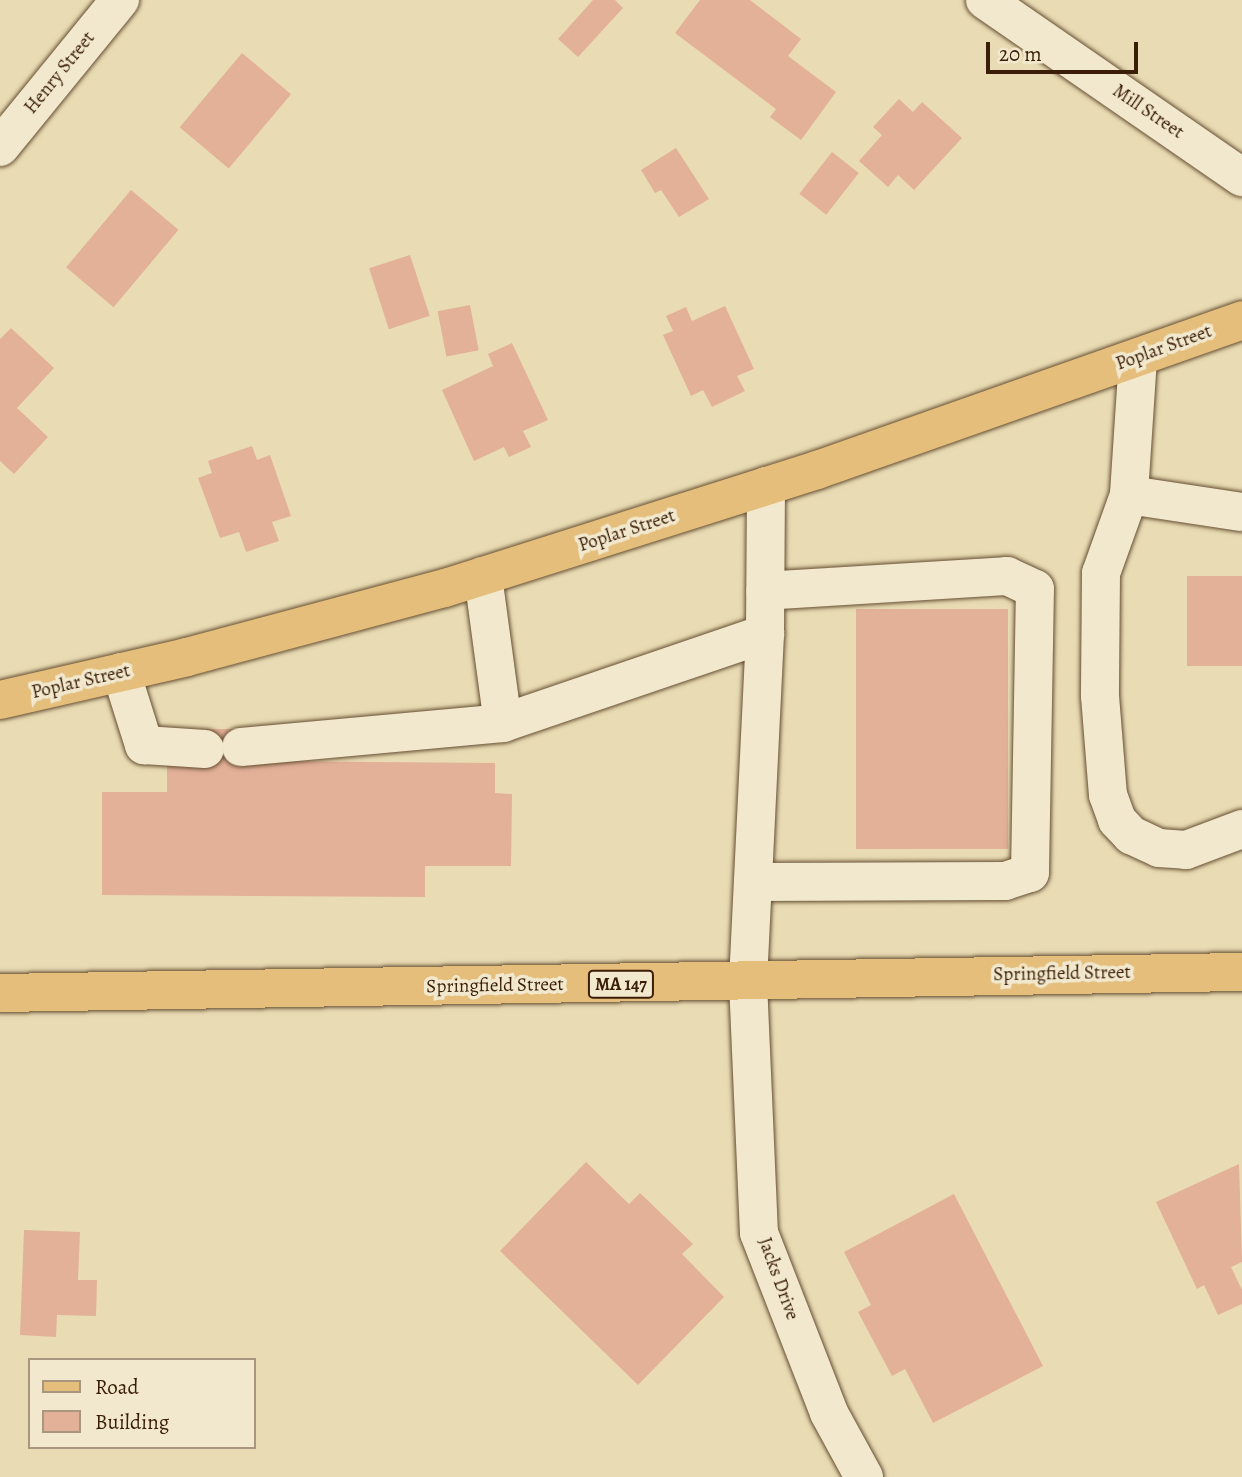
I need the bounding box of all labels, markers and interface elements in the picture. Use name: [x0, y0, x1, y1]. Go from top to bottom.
street label: Henry Street: [20, 27, 100, 119]
scale bar: [990, 28, 1142, 72]
text: 20 m: [999, 40, 1042, 68]
street label: Mill Street: [1108, 80, 1188, 144]
street label: Poplar Street: [1113, 320, 1215, 376]
street label: Poplar Street: [576, 505, 678, 557]
street label: Poplar Street: [30, 660, 132, 704]
street label: Springfield Street: [993, 961, 1131, 987]
road number: MA 147: [588, 970, 654, 999]
street label: Springfield Street: [426, 973, 564, 999]
street label: Jacks Drive: [753, 1235, 803, 1323]
legend: [28, 1358, 256, 1449]
text: Road: [95, 1373, 139, 1401]
text: Building: [95, 1408, 169, 1436]

